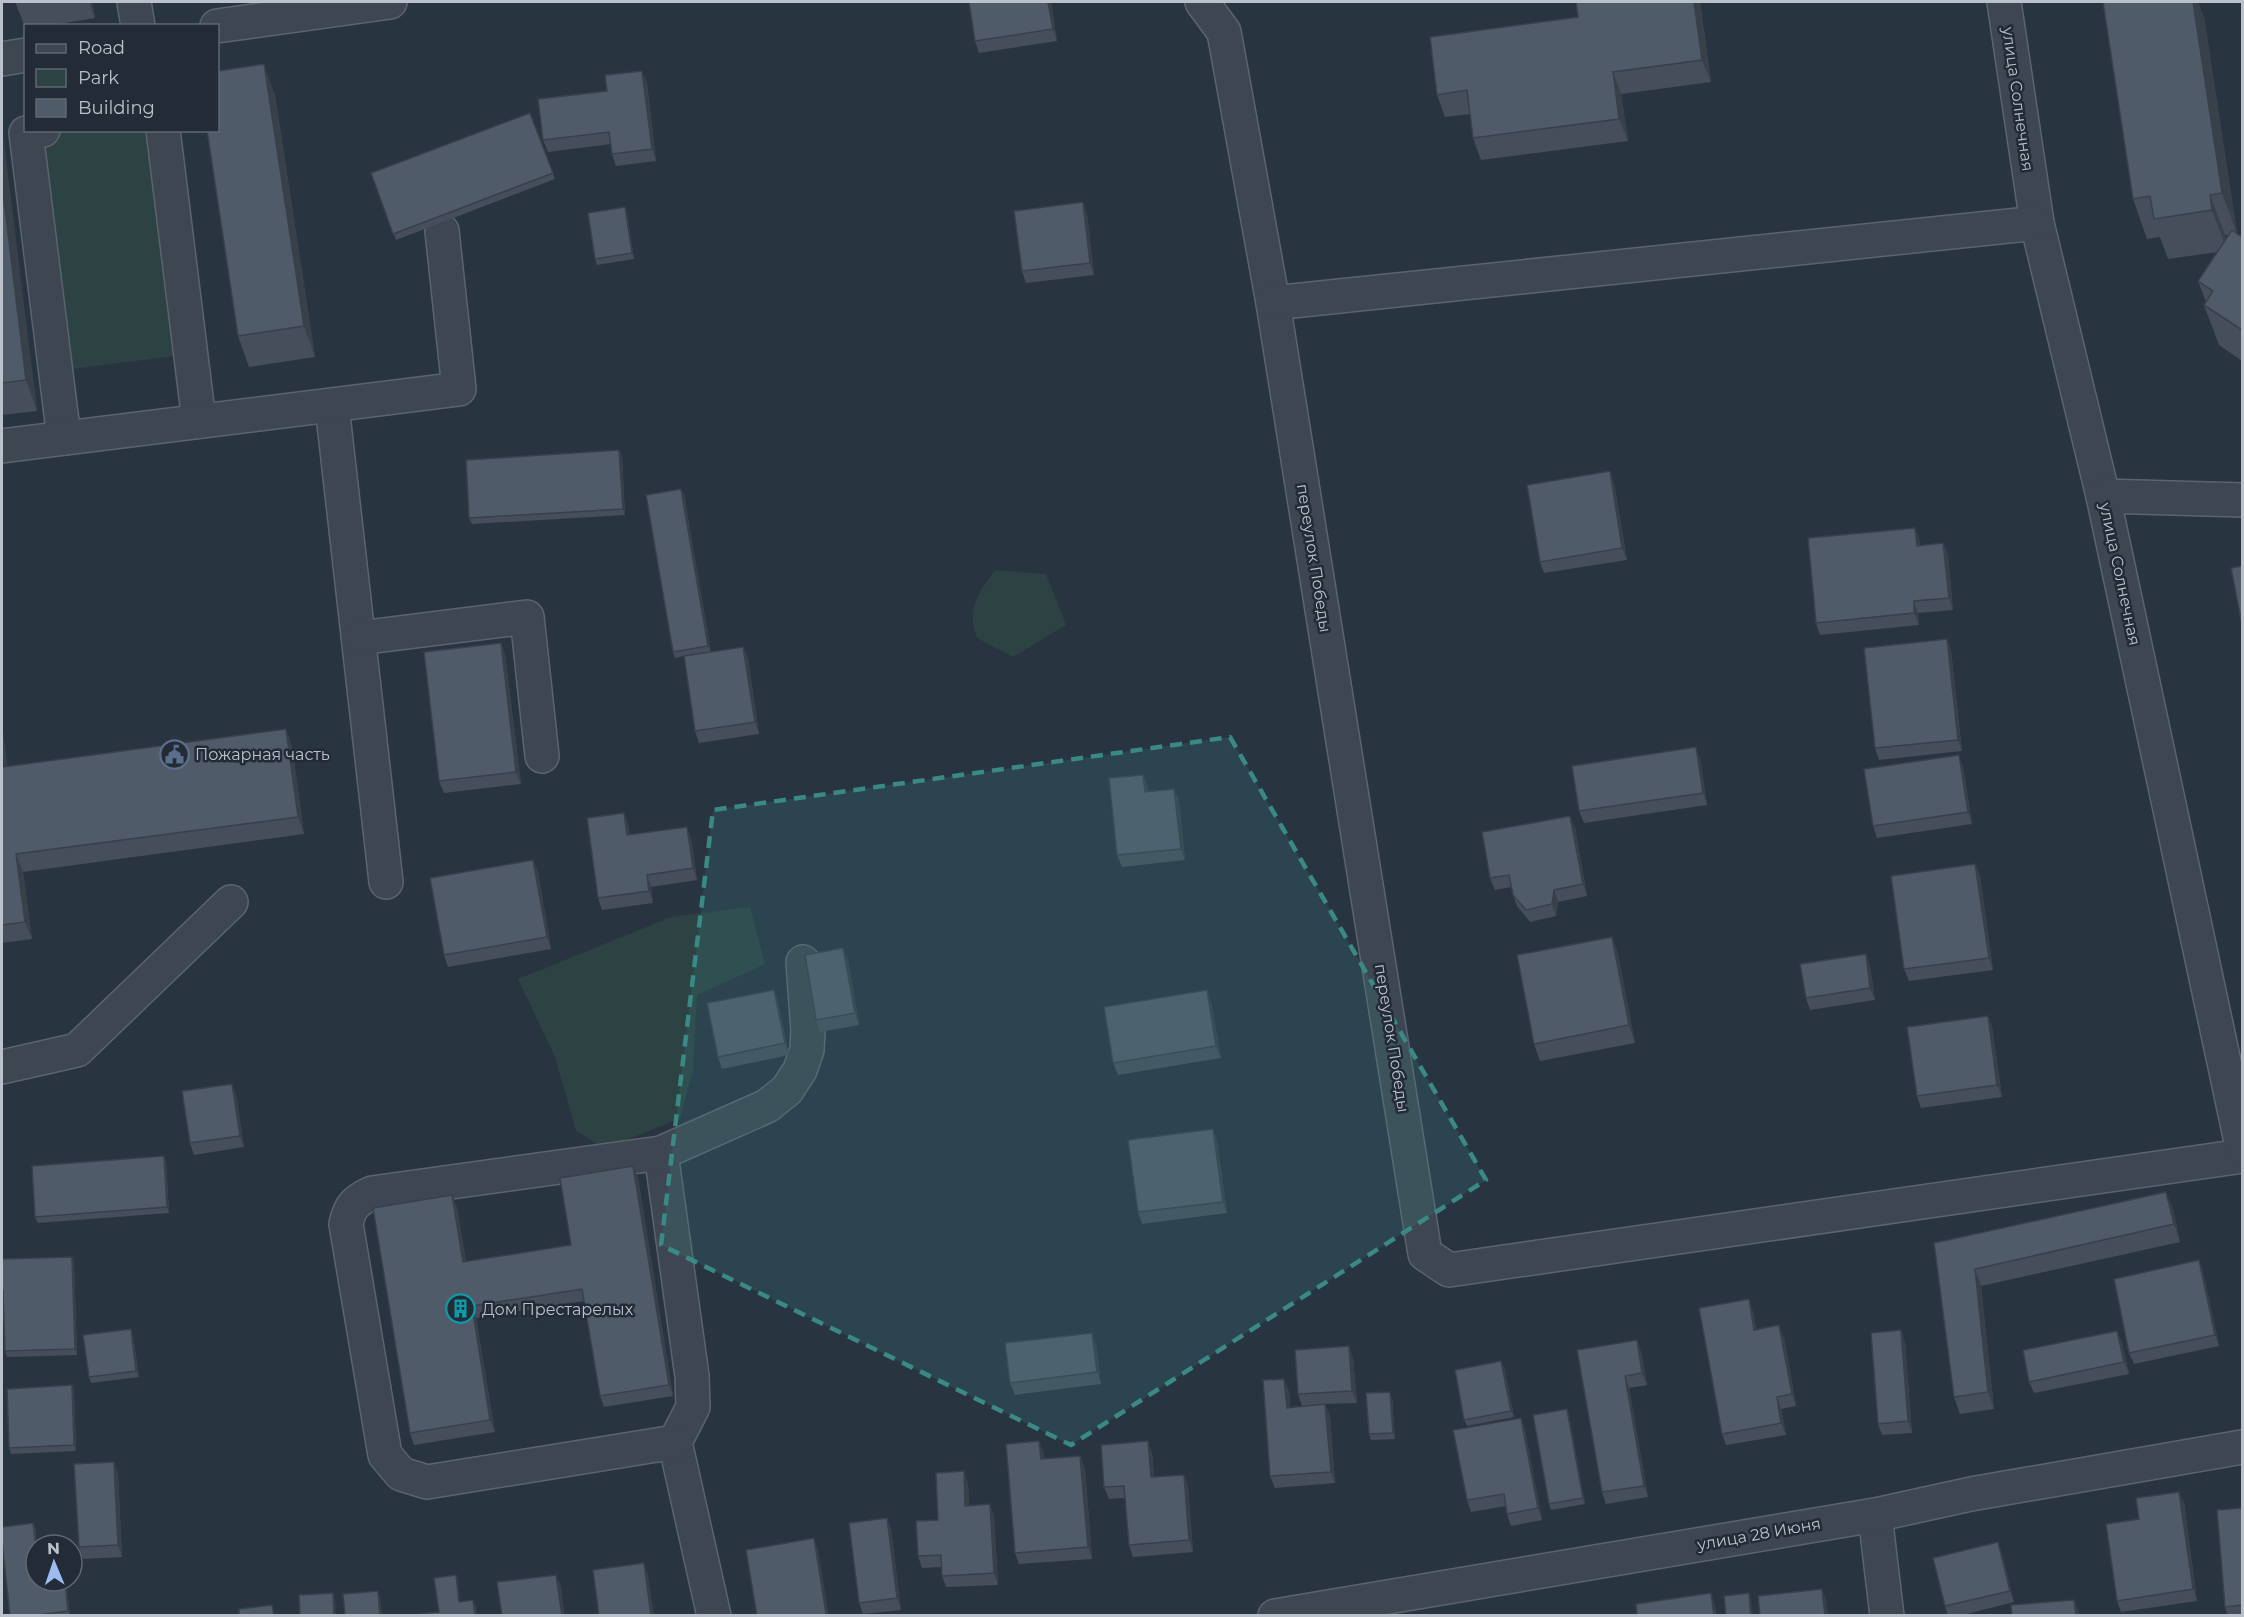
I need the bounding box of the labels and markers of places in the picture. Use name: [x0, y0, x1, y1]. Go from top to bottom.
public building icon: Пожарная часть: [158, 738, 190, 770]
place label: Пожарная часть: [195, 745, 330, 764]
building icon: Дом Престарелых: [445, 1293, 477, 1325]
place label: Дом Престарелых: [482, 1300, 634, 1319]

